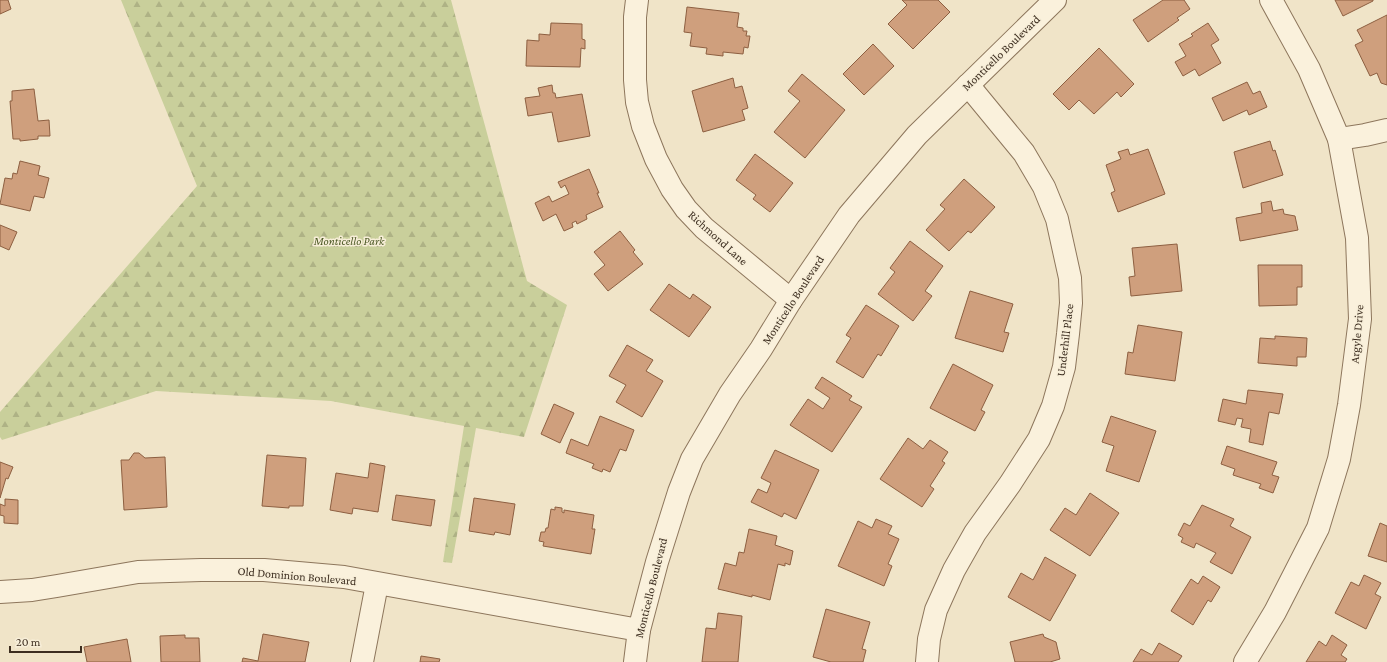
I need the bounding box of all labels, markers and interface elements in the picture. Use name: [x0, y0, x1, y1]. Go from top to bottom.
street label: Monticello Boulevard: [959, 12, 1043, 94]
street label: Richmond Lane: [685, 208, 751, 268]
park label: Monticello Park: [313, 234, 385, 248]
street label: Monticello Boulevard: [759, 253, 827, 347]
street label: Underhill Place: [1054, 303, 1076, 377]
street label: Argyle Drive: [1347, 304, 1367, 364]
street label: Monticello Boulevard: [632, 536, 670, 640]
street label: Old Dominion Boulevard: [237, 564, 358, 588]
scale bar: [10, 628, 81, 654]
text: 20 m: [16, 635, 41, 649]

